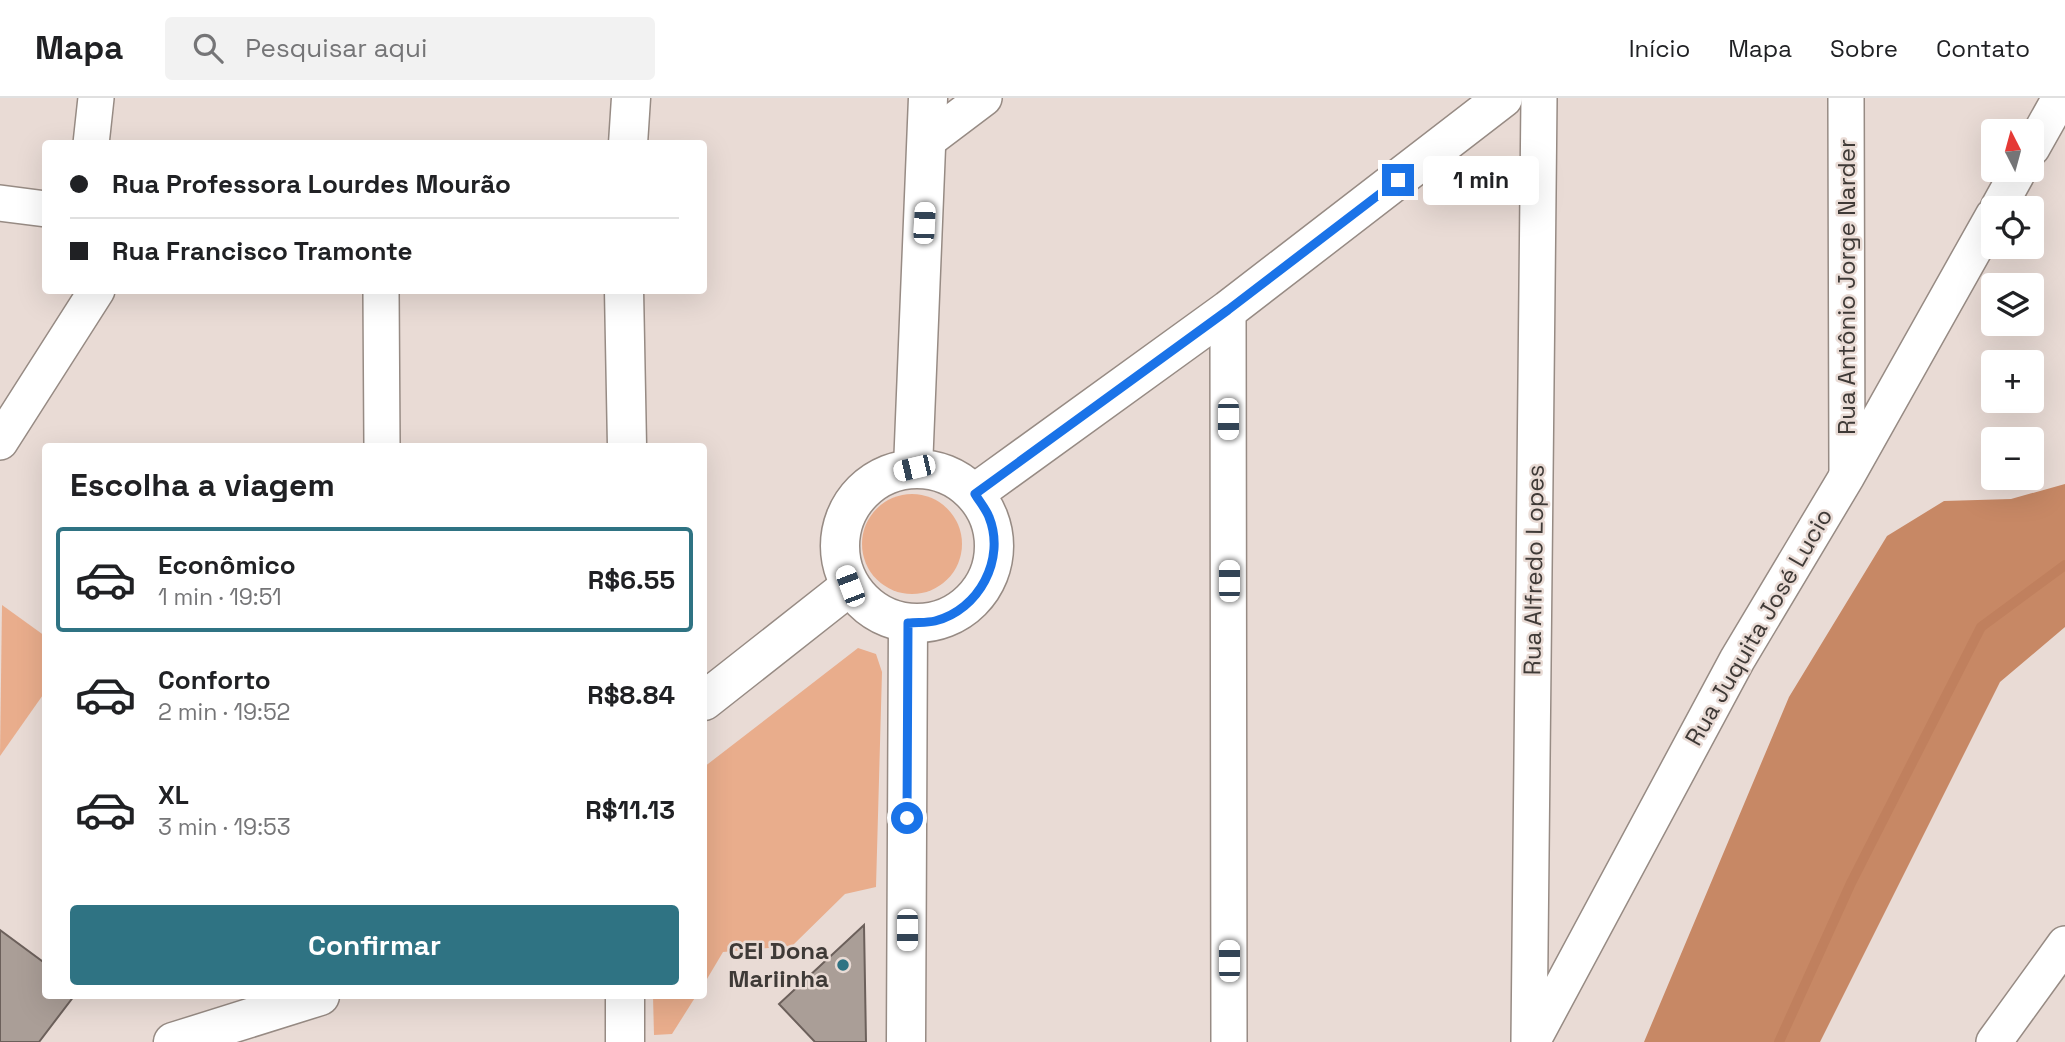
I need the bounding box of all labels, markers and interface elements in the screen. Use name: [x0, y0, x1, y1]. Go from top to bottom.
search box: [165, 17, 655, 80]
text: Mapa: [35, 27, 123, 69]
icon: search: [189, 29, 227, 67]
text: Pesquisar aqui: [245, 31, 427, 65]
text: Início: [1629, 33, 1690, 64]
text: Mapa: [1728, 33, 1792, 64]
text: Sobre: [1830, 33, 1898, 64]
text: Contato: [1936, 33, 2030, 64]
north arrow: [1981, 119, 2044, 182]
map controls: [1981, 119, 2044, 490]
street label: Rua Antônio Jorge Narder: [1831, 139, 1862, 435]
callout: 1 min: [1422, 155, 1538, 204]
route end: [1382, 164, 1414, 196]
text: 1 min: [1453, 165, 1509, 195]
text: Rua Professora Lourdes Mourão: [112, 167, 511, 201]
button: locate: [1981, 196, 2044, 259]
car: [913, 201, 936, 245]
text: Rua Francisco Tramonte: [112, 234, 412, 268]
button: layers: [1981, 273, 2044, 336]
button: +: [1981, 350, 2044, 413]
car: [1218, 398, 1239, 440]
button: −: [1981, 427, 2044, 490]
car: [892, 453, 937, 483]
street label: Rua Alfredo Lopes: [1516, 464, 1551, 676]
text: Escolha a viagem: [70, 465, 335, 505]
street label: Rua Juquita José Lucio: [1678, 502, 1839, 751]
icon: car: [74, 548, 137, 611]
text: Econômico: [158, 548, 296, 582]
car: [1219, 560, 1240, 602]
text: R$6.55: [588, 563, 675, 597]
car: [833, 563, 868, 609]
text: 1 min · 19:51: [158, 582, 282, 612]
icon: car: [74, 663, 137, 726]
text: Conforto: [158, 663, 271, 697]
text: R$8.84: [587, 678, 675, 712]
text: 2 min · 19:52: [158, 697, 290, 727]
icon: car: [74, 778, 137, 841]
text: XL: [158, 778, 189, 812]
text: R$11.13: [585, 793, 675, 827]
route start: [891, 802, 923, 834]
text: 3 min · 19:53: [158, 812, 291, 842]
button: Confirmar: [70, 905, 679, 985]
car: [897, 909, 918, 951]
place label: CEI Dona Mariinha: [728, 935, 829, 994]
car: [1219, 940, 1240, 982]
marker: CEI Dona Mariinha: [835, 957, 851, 973]

